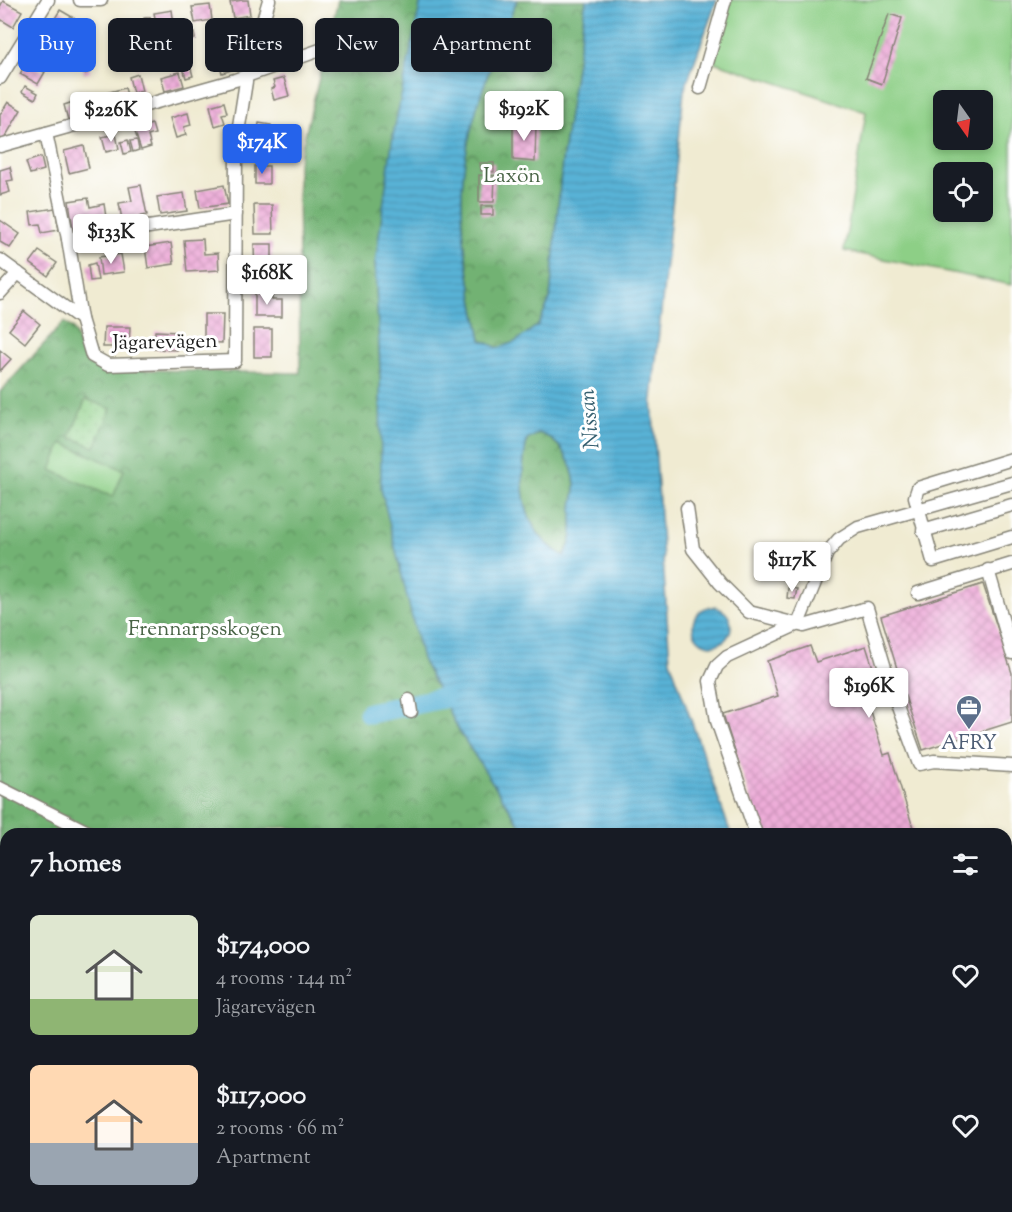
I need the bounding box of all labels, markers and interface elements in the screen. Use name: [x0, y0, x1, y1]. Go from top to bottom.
chip: Buy: [18, 18, 96, 72]
chip: Rent: [108, 18, 193, 72]
chip: Filters: [205, 18, 303, 72]
chip: New: [315, 18, 399, 72]
chip: Apartment: [411, 18, 552, 72]
north arrow: [933, 90, 993, 150]
map controls: [933, 90, 993, 222]
pin: $192K: [482, 91, 566, 142]
pin: $226K: [69, 92, 153, 143]
text: $192K: [499, 96, 549, 125]
text: $226K: [84, 97, 138, 126]
pin: $174K: [220, 124, 304, 175]
text: $174K: [237, 129, 287, 158]
park label: Laxön: [483, 162, 541, 192]
button: locate: [933, 162, 993, 222]
pin: $133K: [69, 214, 153, 265]
text: $133K: [87, 219, 135, 248]
pin: $168K: [225, 255, 309, 306]
text: $168K: [241, 260, 293, 289]
street label: Jägarevägen: [111, 327, 218, 359]
water label: Nissan: [572, 388, 610, 450]
pin: $117K: [750, 542, 834, 593]
text: $117K: [768, 547, 816, 576]
park label: Frennarpsskogen: [128, 615, 282, 645]
pin: $196K: [827, 668, 911, 719]
text: $196K: [843, 673, 895, 702]
office icon: AFRY: [954, 693, 984, 731]
place label: AFRY: [941, 729, 997, 759]
text: 7 homes: [30, 846, 121, 883]
icon: filters: [949, 848, 982, 881]
text: $174,000: [216, 928, 310, 965]
icon: home: [78, 939, 150, 1011]
icon: heart: [949, 959, 982, 992]
text: 4 rooms · 144 m²: [216, 965, 352, 994]
text: Jägarevägen: [216, 994, 316, 1023]
text: $117,000: [216, 1078, 306, 1115]
icon: home: [78, 1089, 150, 1161]
icon: heart: [949, 1109, 982, 1142]
text: 2 rooms · 66 m²: [216, 1115, 344, 1144]
text: Apartment: [216, 1144, 311, 1173]

